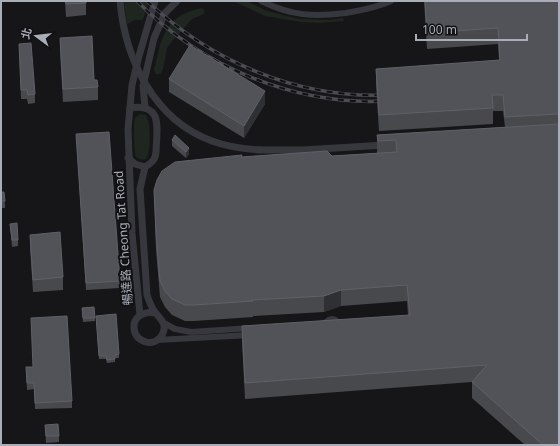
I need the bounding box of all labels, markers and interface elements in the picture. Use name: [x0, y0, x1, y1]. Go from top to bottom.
north arrow: [16, 16, 56, 56]
scale bar: [416, 16, 527, 42]
text: 100 m: [422, 21, 457, 38]
text: 北: [17, 26, 35, 41]
street label: 暢達路 Cheong Tat Road: [110, 170, 136, 306]

